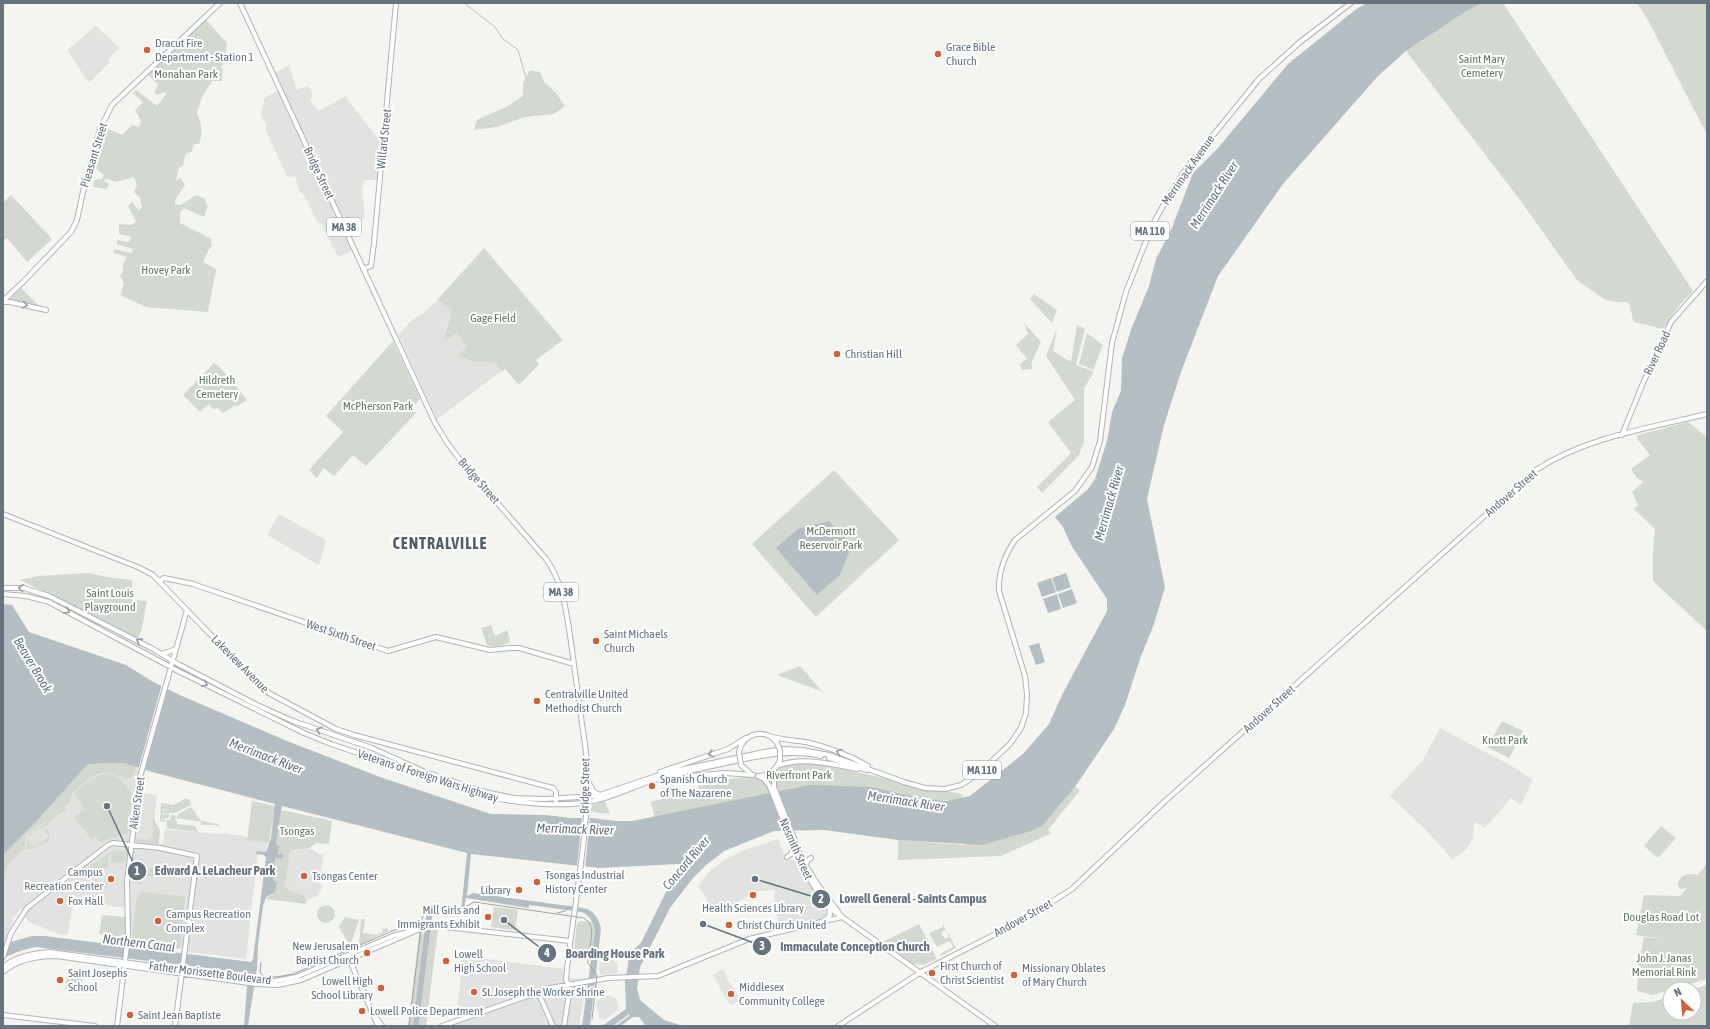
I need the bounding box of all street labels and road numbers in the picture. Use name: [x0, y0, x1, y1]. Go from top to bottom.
street label: Willard Street: [374, 108, 394, 170]
street label: Pleasant Street: [78, 120, 111, 189]
street label: Merrimack Avenue: [1159, 132, 1217, 208]
street label: Bridge Street: [301, 145, 337, 202]
road number: MA 38: [327, 218, 361, 236]
road number: MA 110: [1131, 222, 1169, 240]
street label: River Road: [1641, 329, 1673, 377]
street label: Bridge Street: [455, 455, 503, 507]
street label: Andover Street: [1482, 466, 1540, 520]
road number: MA 38: [544, 583, 578, 601]
street label: West Sixth Street: [304, 616, 378, 654]
street label: Lakeview Avenue: [208, 632, 272, 696]
street label: Andover Street: [1240, 682, 1298, 736]
street label: Veterans of Foreign Wars Highway: [356, 747, 500, 805]
street label: Bridge Street: [578, 757, 592, 814]
road number: MA 110: [963, 761, 1001, 779]
street label: Aiken Street: [126, 775, 148, 830]
street label: Nesmith Street: [776, 816, 816, 882]
street label: Andover Street: [991, 896, 1055, 940]
street label: Father Morissette Boulevard: [148, 959, 272, 987]

